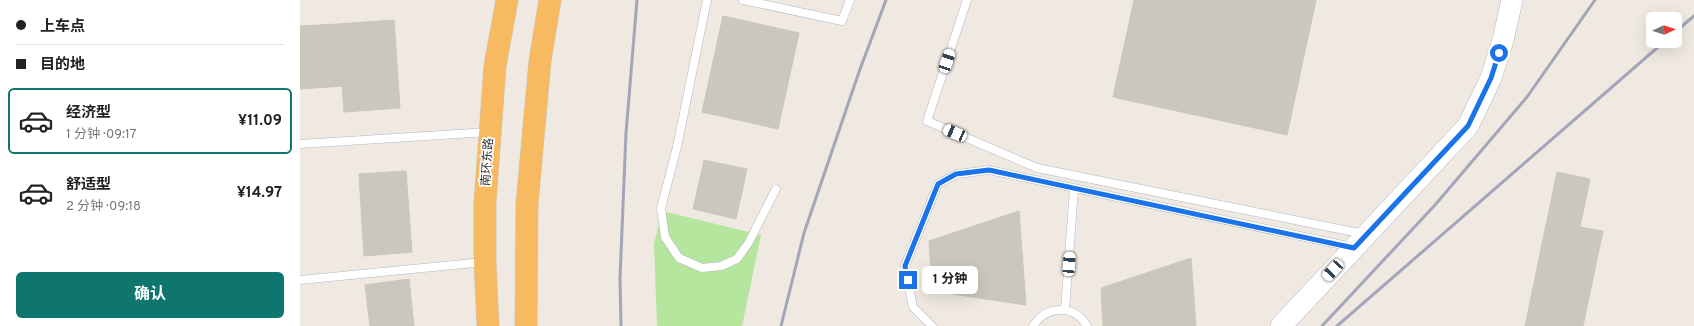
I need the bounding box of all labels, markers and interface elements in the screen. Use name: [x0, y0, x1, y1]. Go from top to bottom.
north arrow: [1646, 12, 1682, 48]
map controls: [1646, 12, 1682, 48]
text: 上车点: [40, 18, 85, 37]
route start: [1490, 44, 1508, 62]
car: [938, 48, 956, 74]
text: 目的地: [40, 56, 85, 75]
icon: car: [18, 103, 54, 139]
text: 经济型: [66, 104, 111, 123]
text: ¥11.09: [238, 112, 282, 131]
car: [942, 123, 968, 143]
text: 1 分钟 · 09:17: [66, 127, 137, 143]
street label: 南环东路: [478, 137, 498, 187]
icon: car: [18, 175, 54, 211]
text: 舒适型: [66, 176, 111, 195]
text: ¥14.97: [237, 184, 282, 203]
text: 2 分钟 · 09:18: [66, 199, 141, 215]
car: [1062, 252, 1076, 276]
car: [1320, 257, 1346, 283]
callout: 1 分钟: [922, 266, 978, 294]
route end: [899, 271, 917, 289]
button: 确认: [16, 272, 284, 318]
text: 1 分钟: [933, 272, 967, 288]

